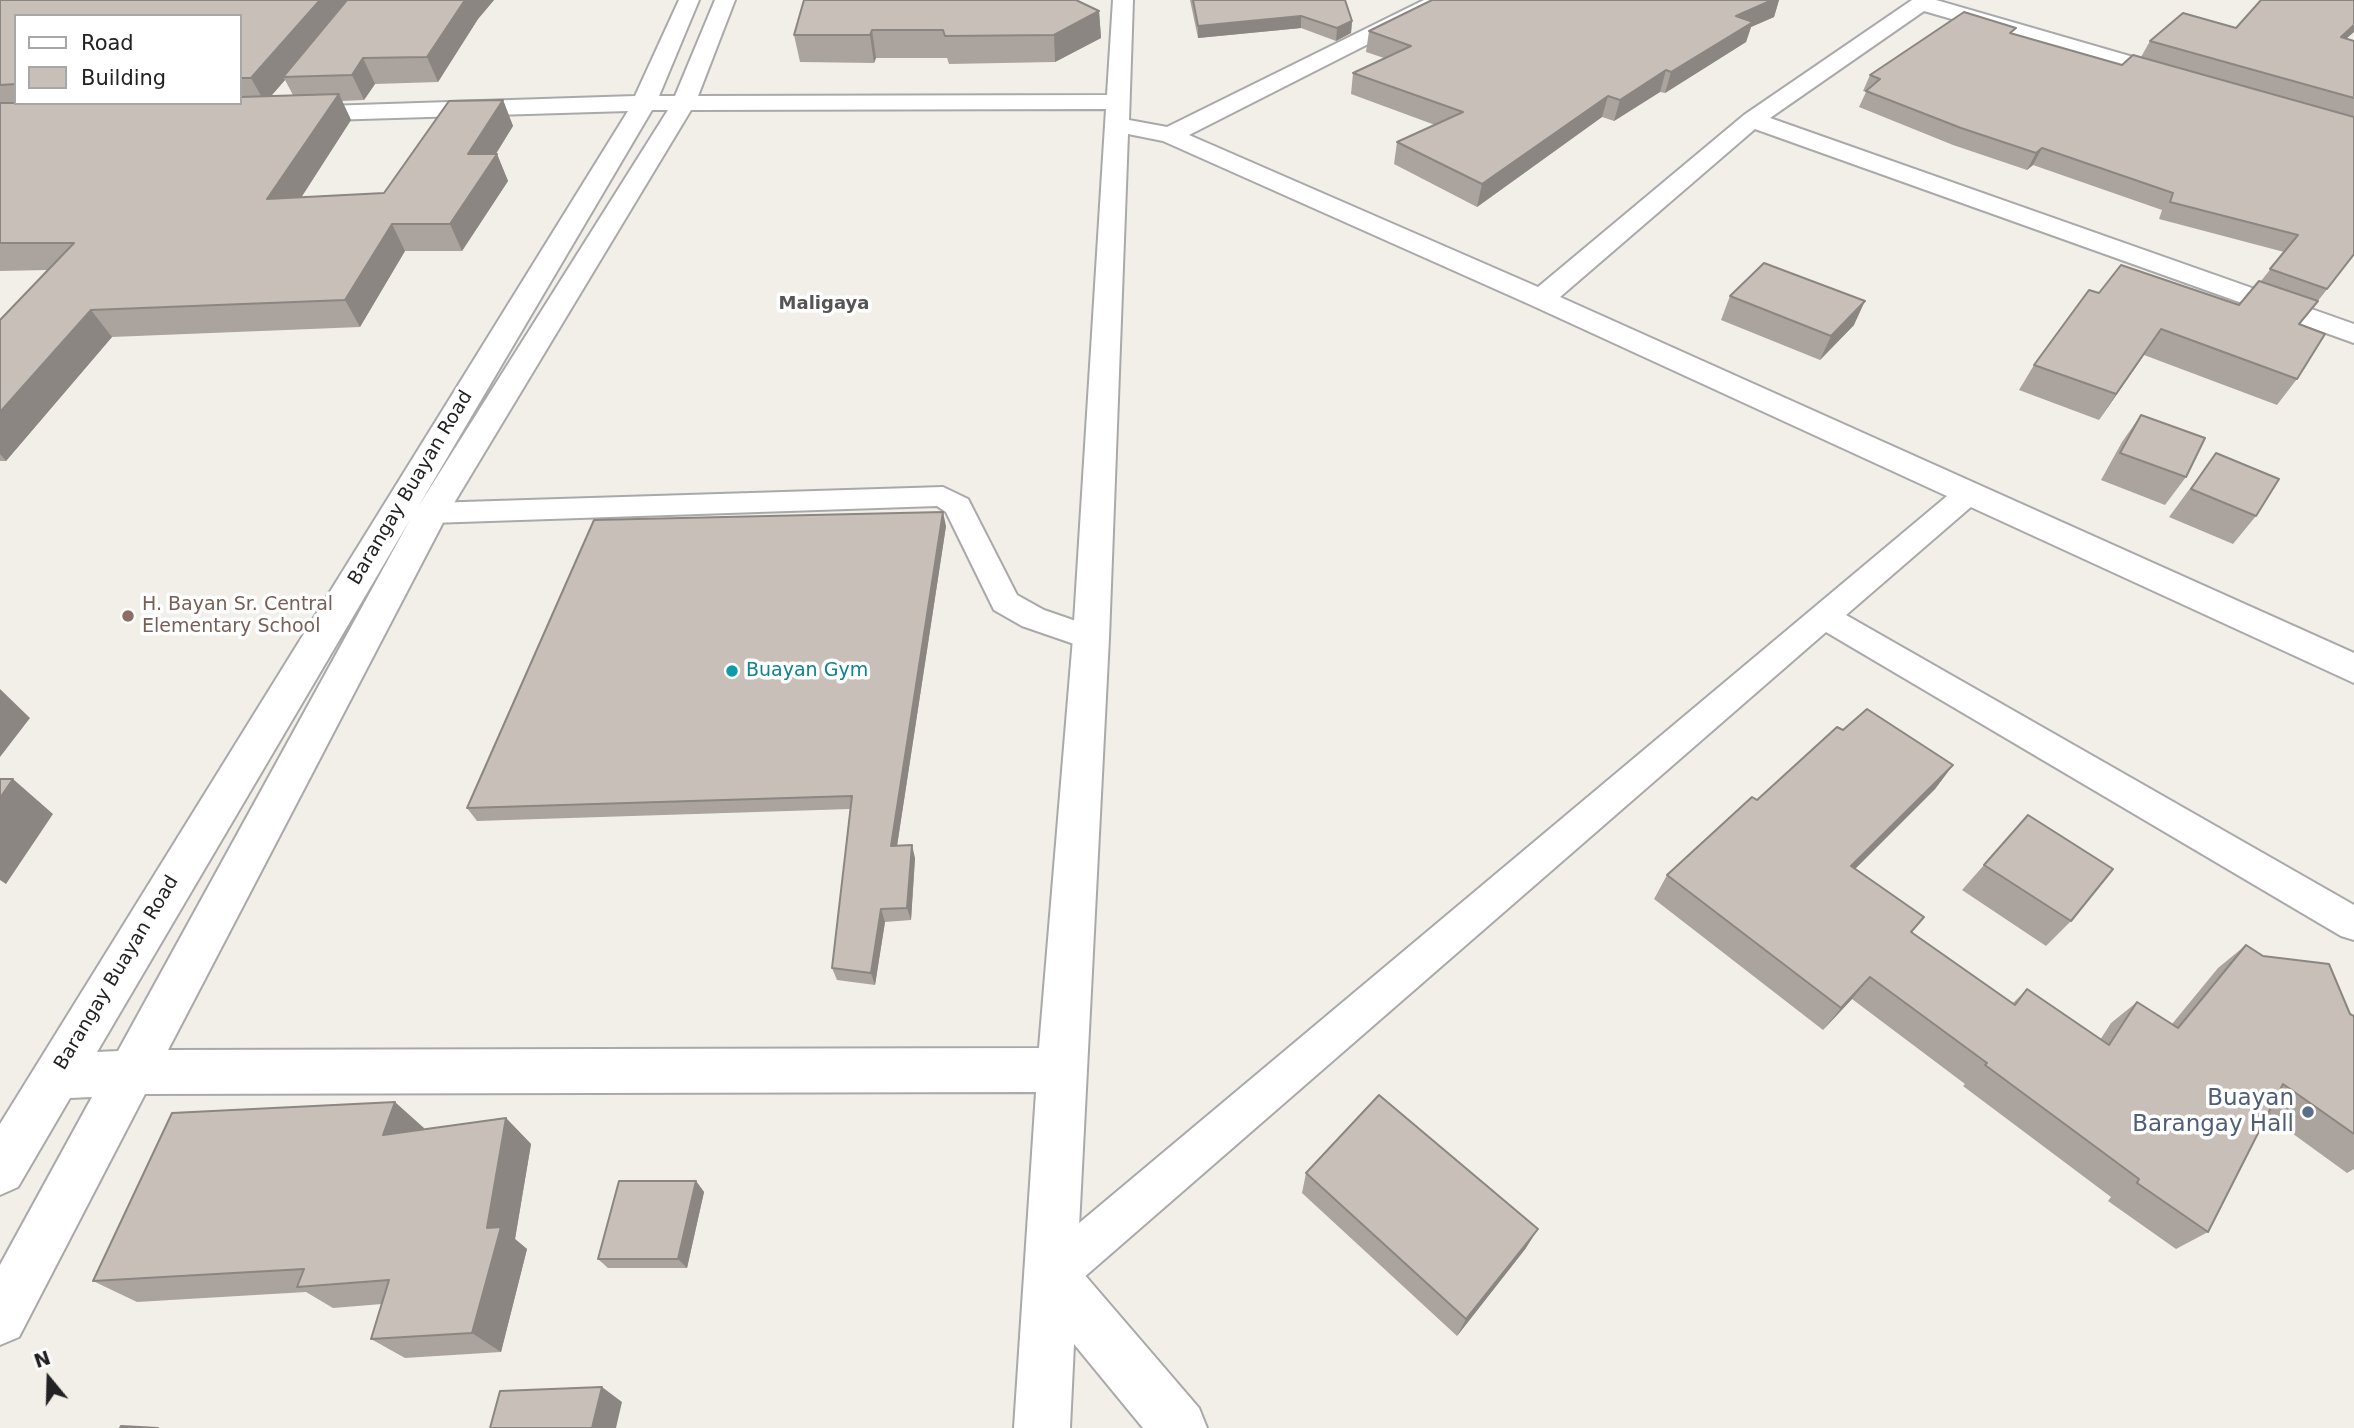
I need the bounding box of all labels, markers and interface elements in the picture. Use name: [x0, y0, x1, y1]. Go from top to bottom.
legend: [14, 14, 242, 105]
text: Road: [81, 31, 134, 55]
text: Building: [81, 66, 166, 90]
district label: Maligaya: [779, 293, 869, 315]
street label: Barangay Buayan Road: [344, 387, 478, 589]
place label: H. Bayan Sr. Central Elementary School: [142, 594, 333, 638]
marker: H. Bayan Sr. Central Elementary School: [120, 608, 136, 624]
place label: Buayan Gym: [746, 660, 868, 682]
marker: Buayan Gym: [724, 663, 740, 679]
street label: Barangay Buayan Road: [50, 872, 184, 1074]
place label: Buayan Barangay Hall: [2132, 1085, 2294, 1139]
marker: Buayan Barangay Hall: [2300, 1104, 2316, 1120]
north arrow: [14, 1344, 84, 1414]
text: N: [31, 1346, 53, 1372]

